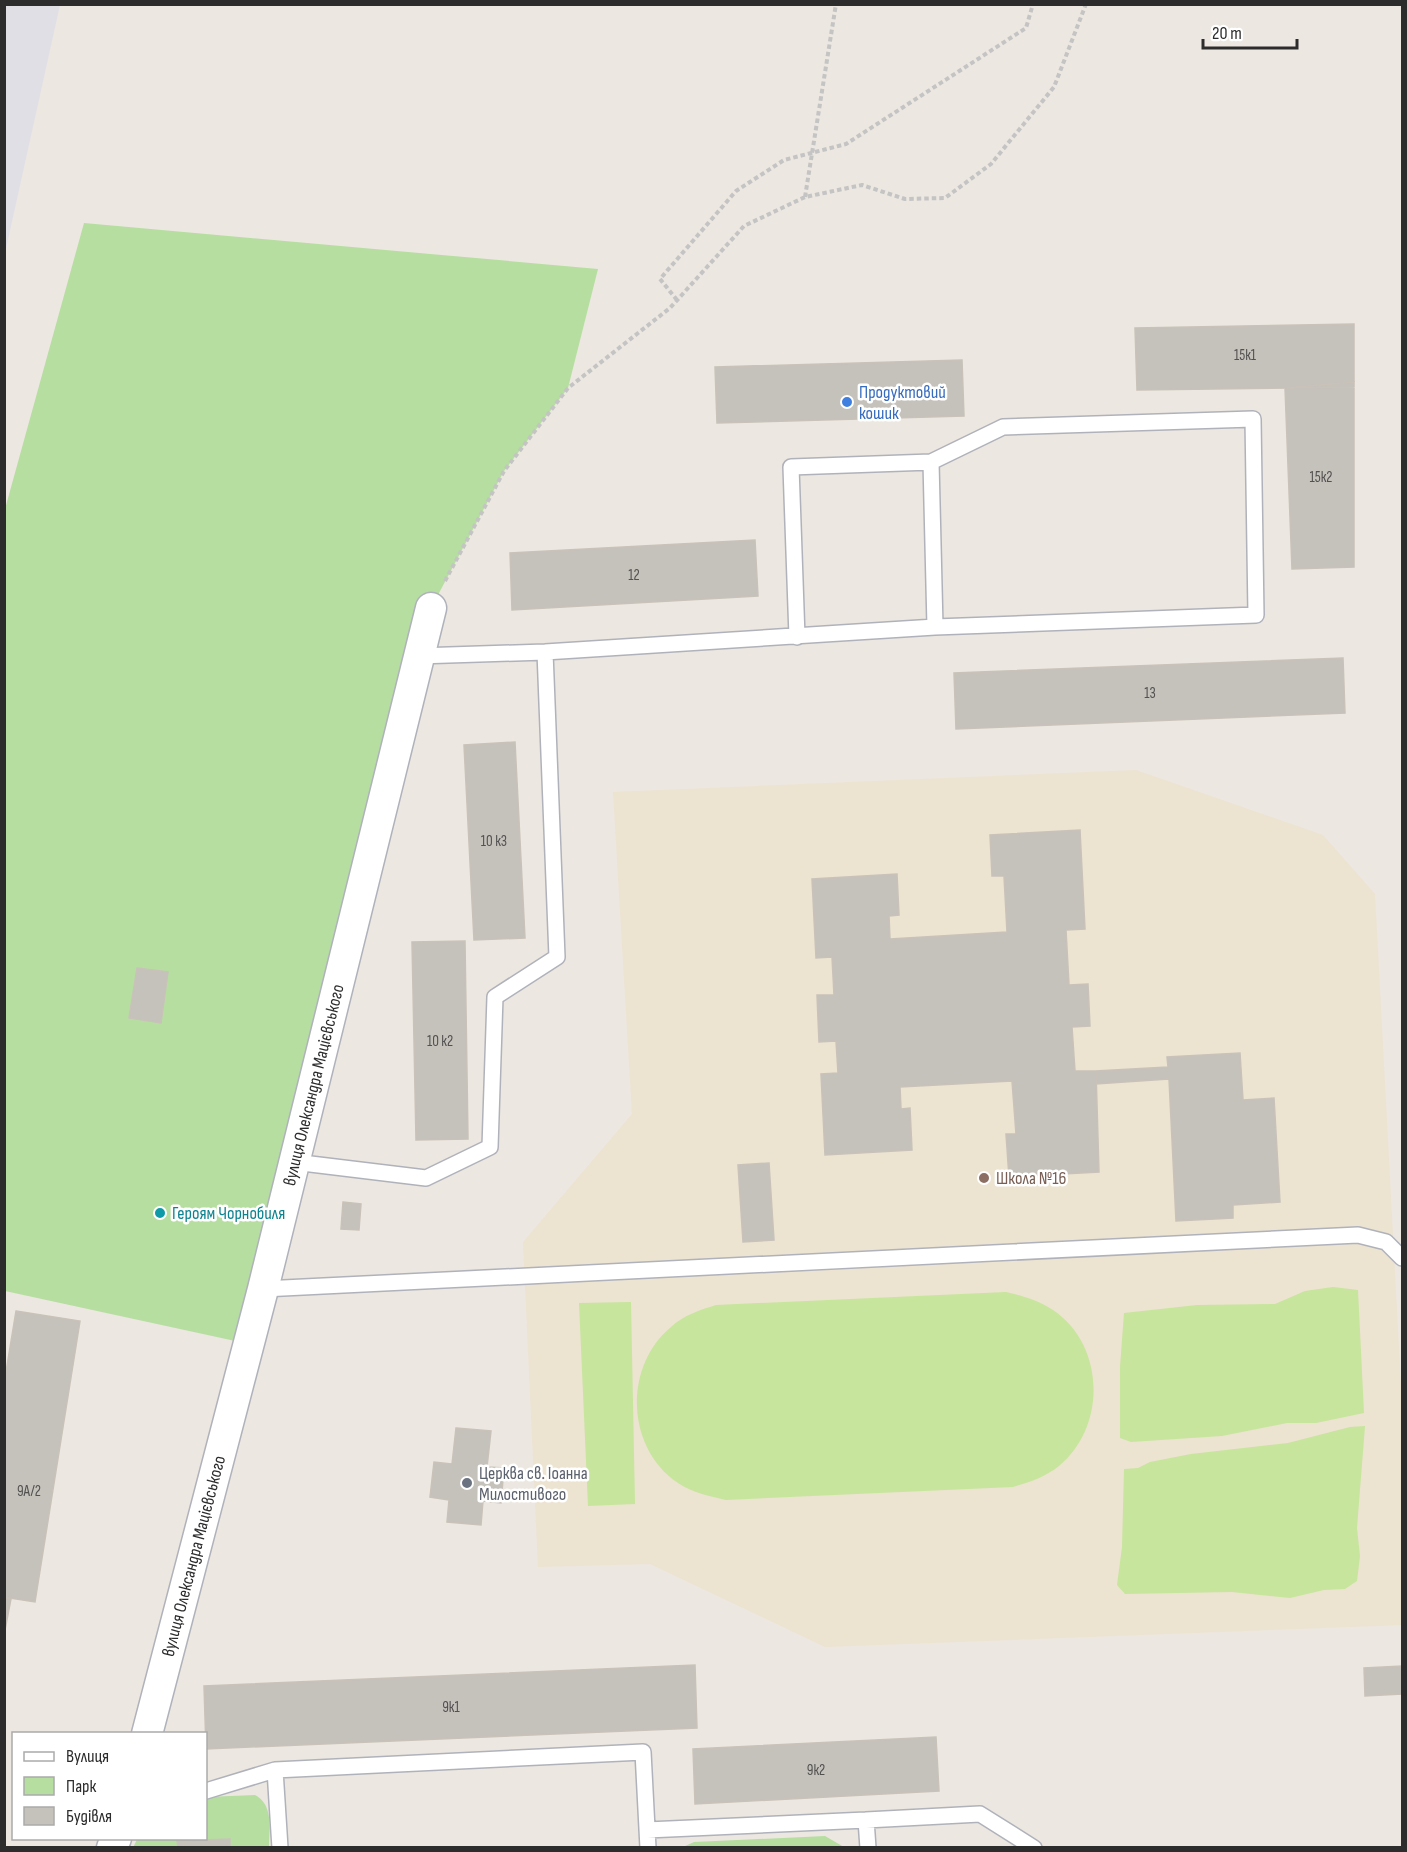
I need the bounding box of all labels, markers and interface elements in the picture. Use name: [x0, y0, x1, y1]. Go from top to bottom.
scale bar: [1203, 12, 1298, 50]
text: 20 m: [1212, 23, 1242, 44]
house number: 15к1: [1234, 346, 1257, 365]
place label: Продуктовий кошик: [859, 382, 946, 424]
marker: Продуктовий кошик: [840, 395, 854, 409]
house number: 15к2: [1309, 468, 1333, 487]
house number: 12: [628, 566, 640, 585]
house number: 13: [1144, 684, 1156, 703]
house number: 10 к3: [481, 832, 507, 851]
street label: вулиця Олександра Мацієвського: [278, 982, 348, 1188]
house number: 10 к2: [427, 1032, 453, 1051]
place label: Школа №16: [996, 1168, 1067, 1189]
marker: Школа №16: [977, 1171, 991, 1185]
place label: Героям Чорнобиля: [172, 1203, 285, 1224]
marker: Героям Чорнобиля: [153, 1206, 167, 1220]
street label: вулиця Олександра Мацієвського: [157, 1453, 230, 1659]
place label: Церква св. Іоанна Милостивого: [479, 1463, 588, 1505]
marker: Церква св. Іоанна Милостивого: [460, 1476, 474, 1490]
house number: 9А/2: [17, 1482, 41, 1501]
house number: 9к1: [442, 1698, 461, 1717]
legend: [12, 1732, 207, 1840]
text: Вулиця: [66, 1746, 109, 1767]
house number: 9к2: [807, 1761, 825, 1780]
text: Парк: [66, 1776, 97, 1797]
text: Будівля: [66, 1806, 112, 1827]

